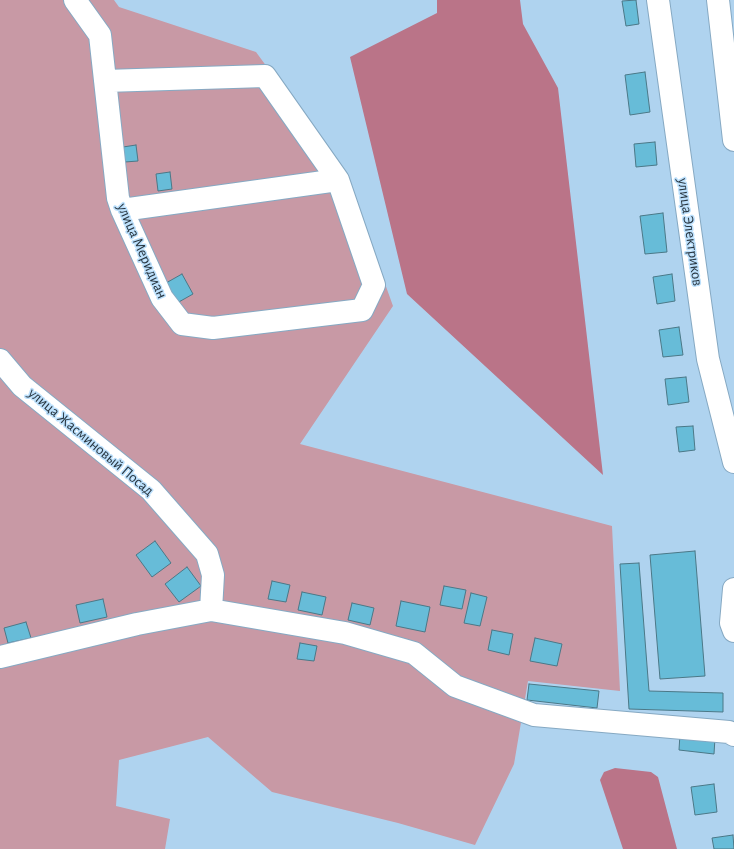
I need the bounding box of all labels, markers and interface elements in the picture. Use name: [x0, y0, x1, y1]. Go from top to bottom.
street label: улица Электриков: [674, 177, 706, 287]
street label: улица Меридиан: [113, 200, 171, 302]
street label: улица Жасминовый Посад: [24, 384, 158, 500]

